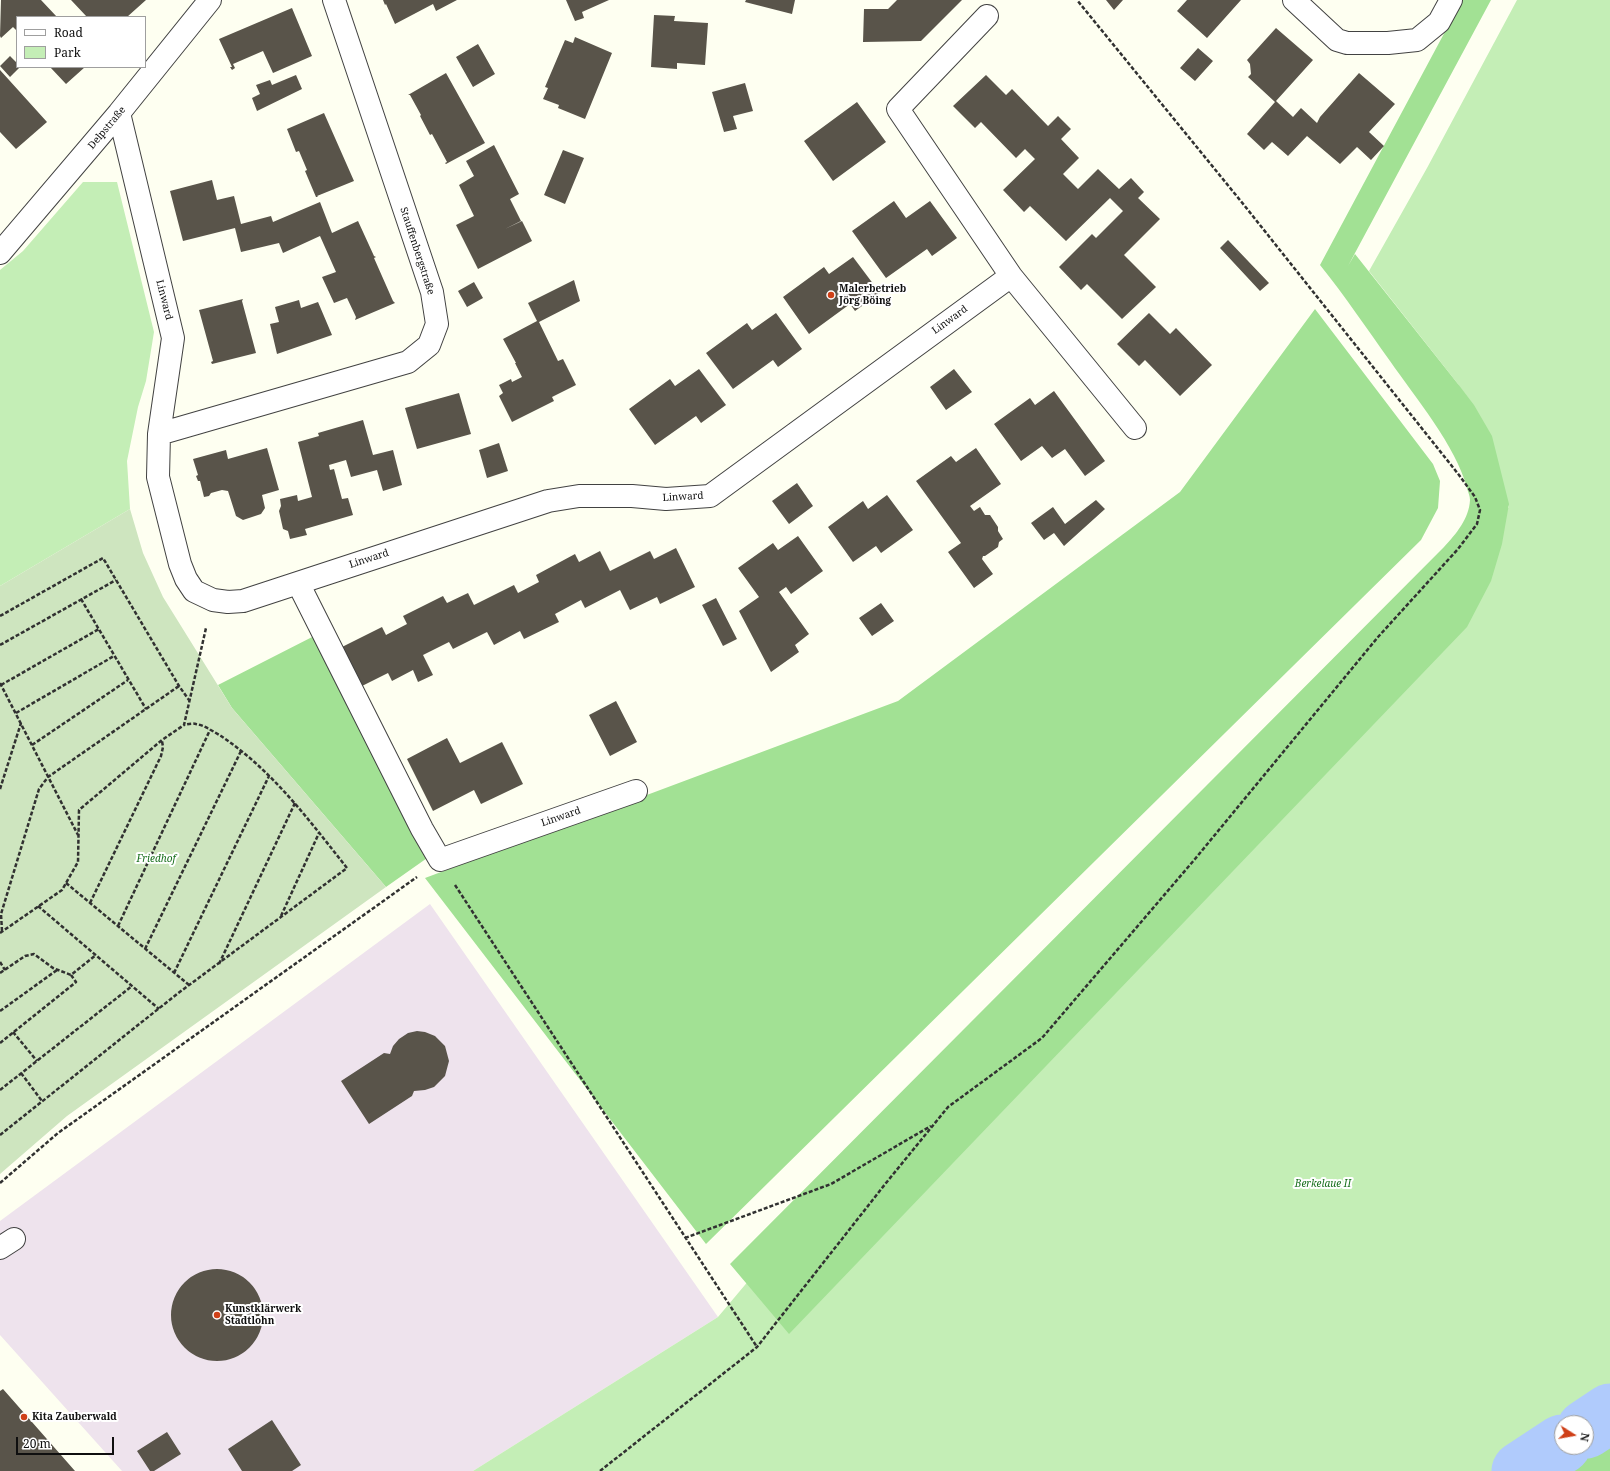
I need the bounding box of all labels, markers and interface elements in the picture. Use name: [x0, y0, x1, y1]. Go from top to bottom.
legend: [16, 16, 146, 68]
text: Road: [54, 24, 83, 41]
text: Park: [54, 44, 81, 61]
street label: Delpstraße: [86, 104, 128, 152]
street label: Stauffenbergstraße: [397, 206, 437, 296]
street label: Linward: [153, 279, 175, 321]
place label: Malerbetrieb Jörg Böing: [839, 283, 906, 306]
marker: Malerbetrieb Jörg Böing: [826, 290, 836, 300]
street label: Linward: [930, 303, 970, 337]
street label: Linward: [662, 490, 704, 504]
street label: Linward: [348, 547, 390, 571]
street label: Linward: [540, 805, 582, 829]
park label: Friedhof: [136, 853, 176, 865]
park label: Berkelaue II: [1295, 1178, 1351, 1190]
place label: Kunstklärwerk Stadtlohn: [225, 1303, 301, 1326]
marker: Kunstklärwerk Stadtlohn: [212, 1310, 222, 1320]
place label: Kita Zauberwald: [32, 1411, 117, 1423]
marker: Kita Zauberwald: [19, 1412, 29, 1422]
north arrow: [1554, 1415, 1594, 1455]
scale bar: [18, 1429, 116, 1455]
text: N: [1577, 1431, 1593, 1443]
text: 20 m: [23, 1435, 51, 1452]

